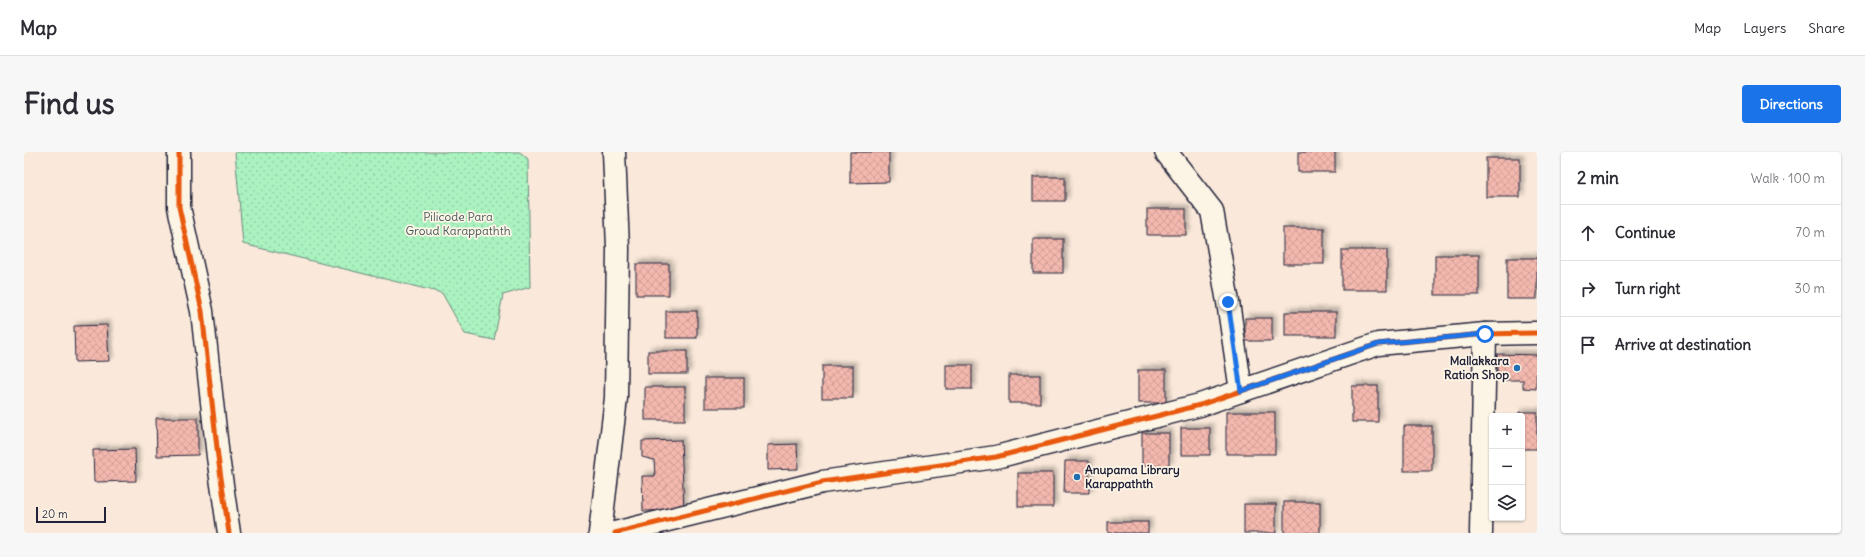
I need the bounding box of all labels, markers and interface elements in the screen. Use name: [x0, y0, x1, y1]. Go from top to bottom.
text: Map: [20, 16, 57, 40]
text: Map: [1694, 19, 1721, 37]
text: Layers: [1743, 19, 1786, 37]
text: Share: [1808, 19, 1845, 37]
button: Directions: [1742, 85, 1841, 123]
text: Find us: [24, 86, 115, 122]
text: 2 min: [1577, 167, 1619, 189]
text: Walk · 100 m: [1751, 170, 1825, 187]
park label: Pilicode Para Groud Karappathth: [405, 209, 511, 238]
icon: ahead: [1577, 222, 1599, 244]
text: Continue: [1615, 223, 1676, 242]
text: 70 m: [1796, 224, 1825, 241]
icon: right: [1577, 278, 1599, 300]
text: Turn right: [1615, 279, 1680, 298]
text: 30 m: [1795, 280, 1825, 297]
route end: [1219, 293, 1237, 311]
route start: [1476, 325, 1494, 343]
icon: arrive: [1577, 334, 1599, 356]
text: Arrive at destination: [1615, 335, 1751, 354]
place label: Mallakkara Ration Shop: [1444, 353, 1509, 383]
marker: Mallakkara Ration Shop: [1512, 363, 1522, 373]
map controls: [1489, 413, 1525, 521]
button: +: [1489, 413, 1525, 449]
button: −: [1489, 449, 1525, 485]
place label: Anupama Library Karappathth: [1085, 462, 1180, 492]
marker: Anupama Library Karappathth: [1072, 472, 1082, 482]
button: layers: [1489, 485, 1525, 521]
scale bar: [36, 505, 106, 524]
text: 20 m: [42, 507, 68, 521]

